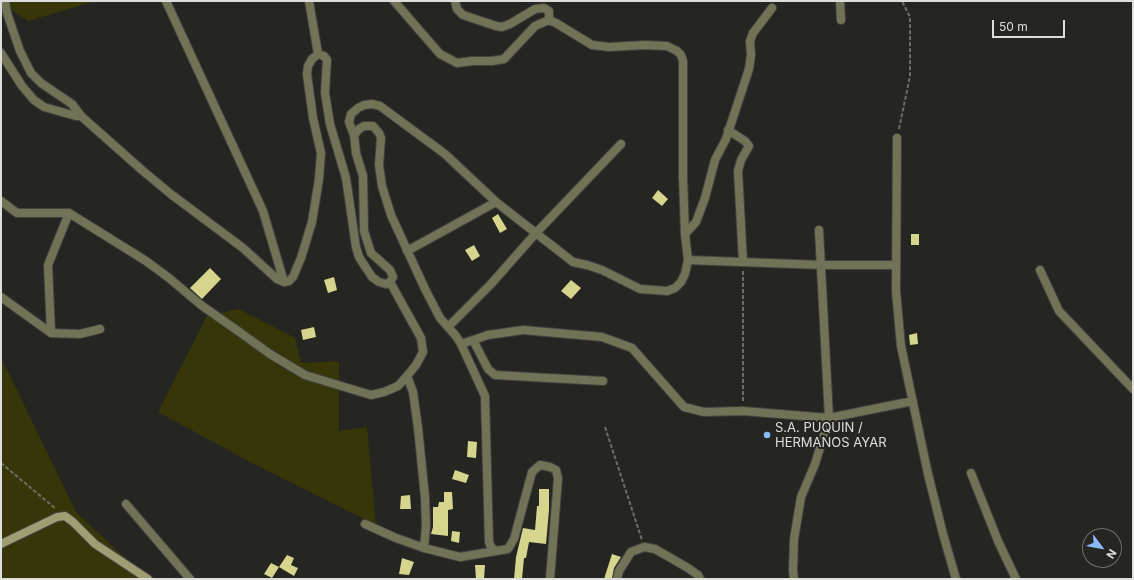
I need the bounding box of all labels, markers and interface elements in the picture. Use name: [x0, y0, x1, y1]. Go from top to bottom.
scale bar: [994, 12, 1067, 38]
text: 50 m: [999, 19, 1028, 34]
place label: S.A. PUQUIN / HERMANOS AYAR: [775, 420, 886, 451]
marker: S.A. PUQUIN / HERMANOS AYAR: [762, 430, 772, 440]
north arrow: [1082, 528, 1122, 568]
text: N: [1103, 547, 1119, 561]

